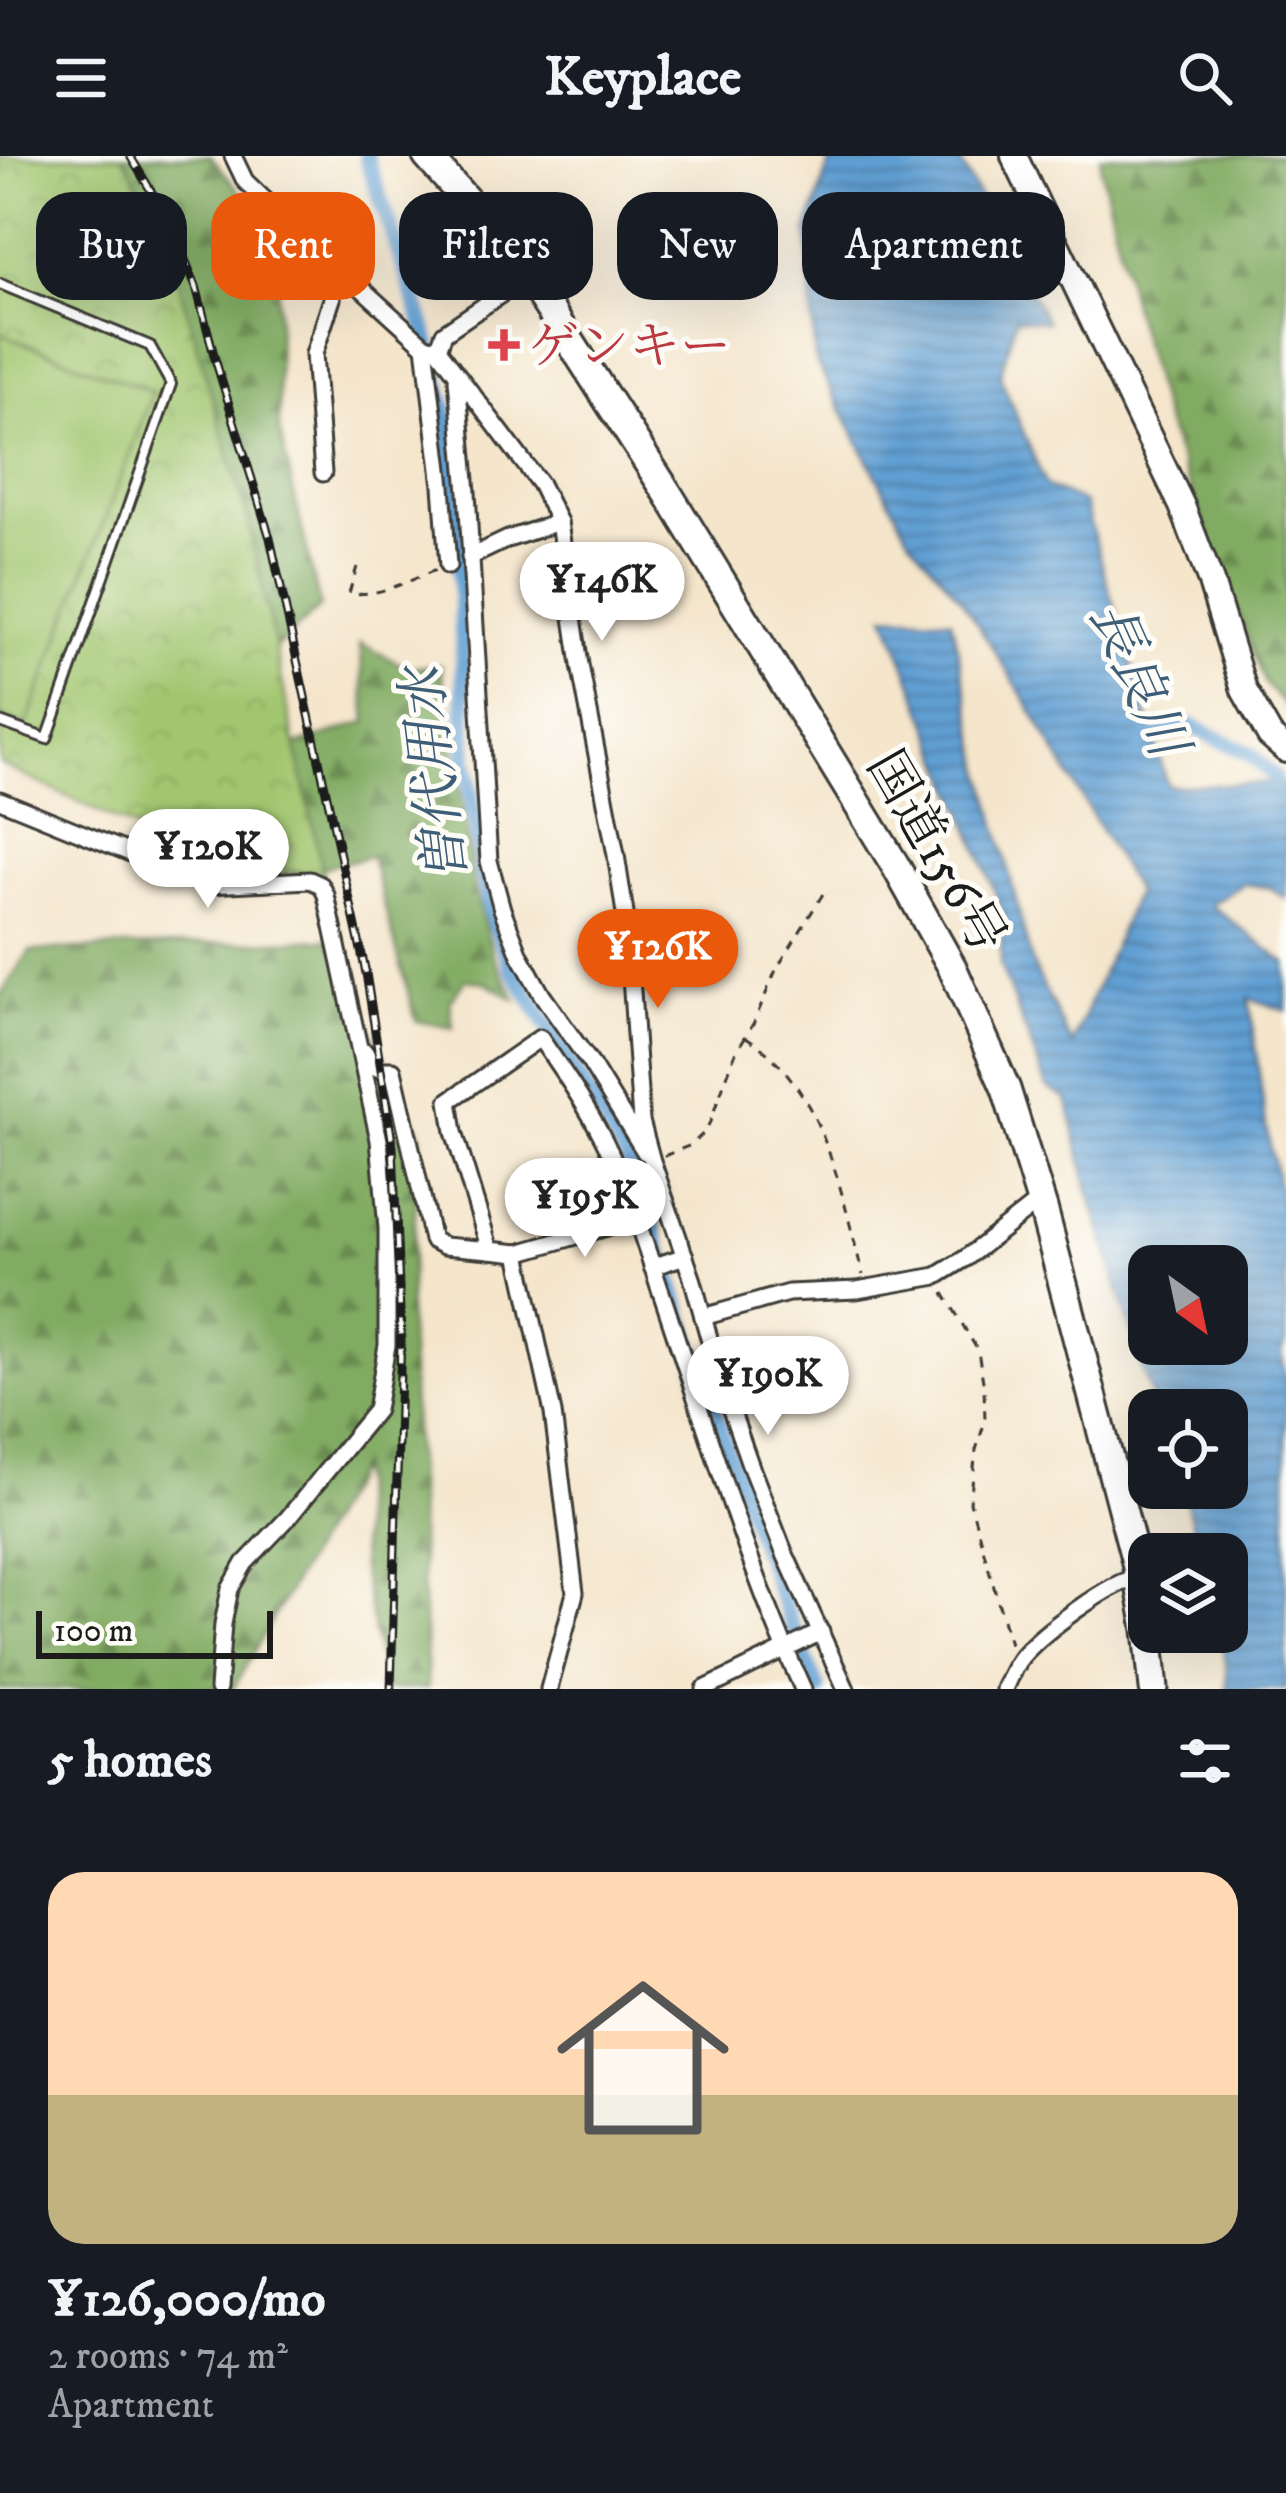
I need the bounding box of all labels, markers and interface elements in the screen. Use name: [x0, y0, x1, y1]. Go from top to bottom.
icon: menu: [48, 45, 114, 111]
text: Keyplace: [545, 45, 741, 112]
icon: search: [1172, 45, 1238, 111]
chip: Buy: [36, 192, 187, 300]
chip: Rent: [211, 192, 375, 300]
chip: Filters: [399, 192, 593, 300]
chip: New: [617, 192, 778, 300]
chip: Apartment: [802, 192, 1065, 300]
place label: ゲンキー: [528, 316, 731, 380]
marker: ゲンキー: [491, 332, 517, 358]
pin: ¥146K: [518, 542, 686, 644]
text: ¥146K: [547, 556, 657, 605]
water label: 長良川: [1073, 592, 1202, 772]
water label: 曽代用水: [389, 658, 483, 886]
street label: 国道156号: [852, 740, 1019, 965]
pin: ¥120K: [124, 809, 292, 911]
text: ¥120K: [154, 823, 262, 872]
pin: ¥126K: [574, 909, 742, 1011]
text: ¥126K: [604, 923, 712, 972]
pin: ¥195K: [501, 1158, 669, 1260]
text: ¥195K: [532, 1172, 638, 1221]
north arrow: [1128, 1245, 1248, 1365]
map controls: [1128, 1245, 1248, 1653]
pin: ¥190K: [684, 1336, 852, 1438]
text: ¥190K: [714, 1350, 822, 1399]
button: locate: [1128, 1389, 1248, 1509]
button: layers: [1128, 1533, 1248, 1653]
scale bar: [36, 1605, 273, 1658]
text: 100 m: [54, 1611, 133, 1652]
icon: filters: [1172, 1728, 1238, 1794]
text: 5 homes: [48, 1729, 212, 1793]
icon: home: [535, 1950, 751, 2166]
text: ¥126,000/mo: [48, 2268, 325, 2332]
text: 2 rooms · 74 m²: [48, 2332, 288, 2381]
text: Apartment: [48, 2381, 214, 2430]

